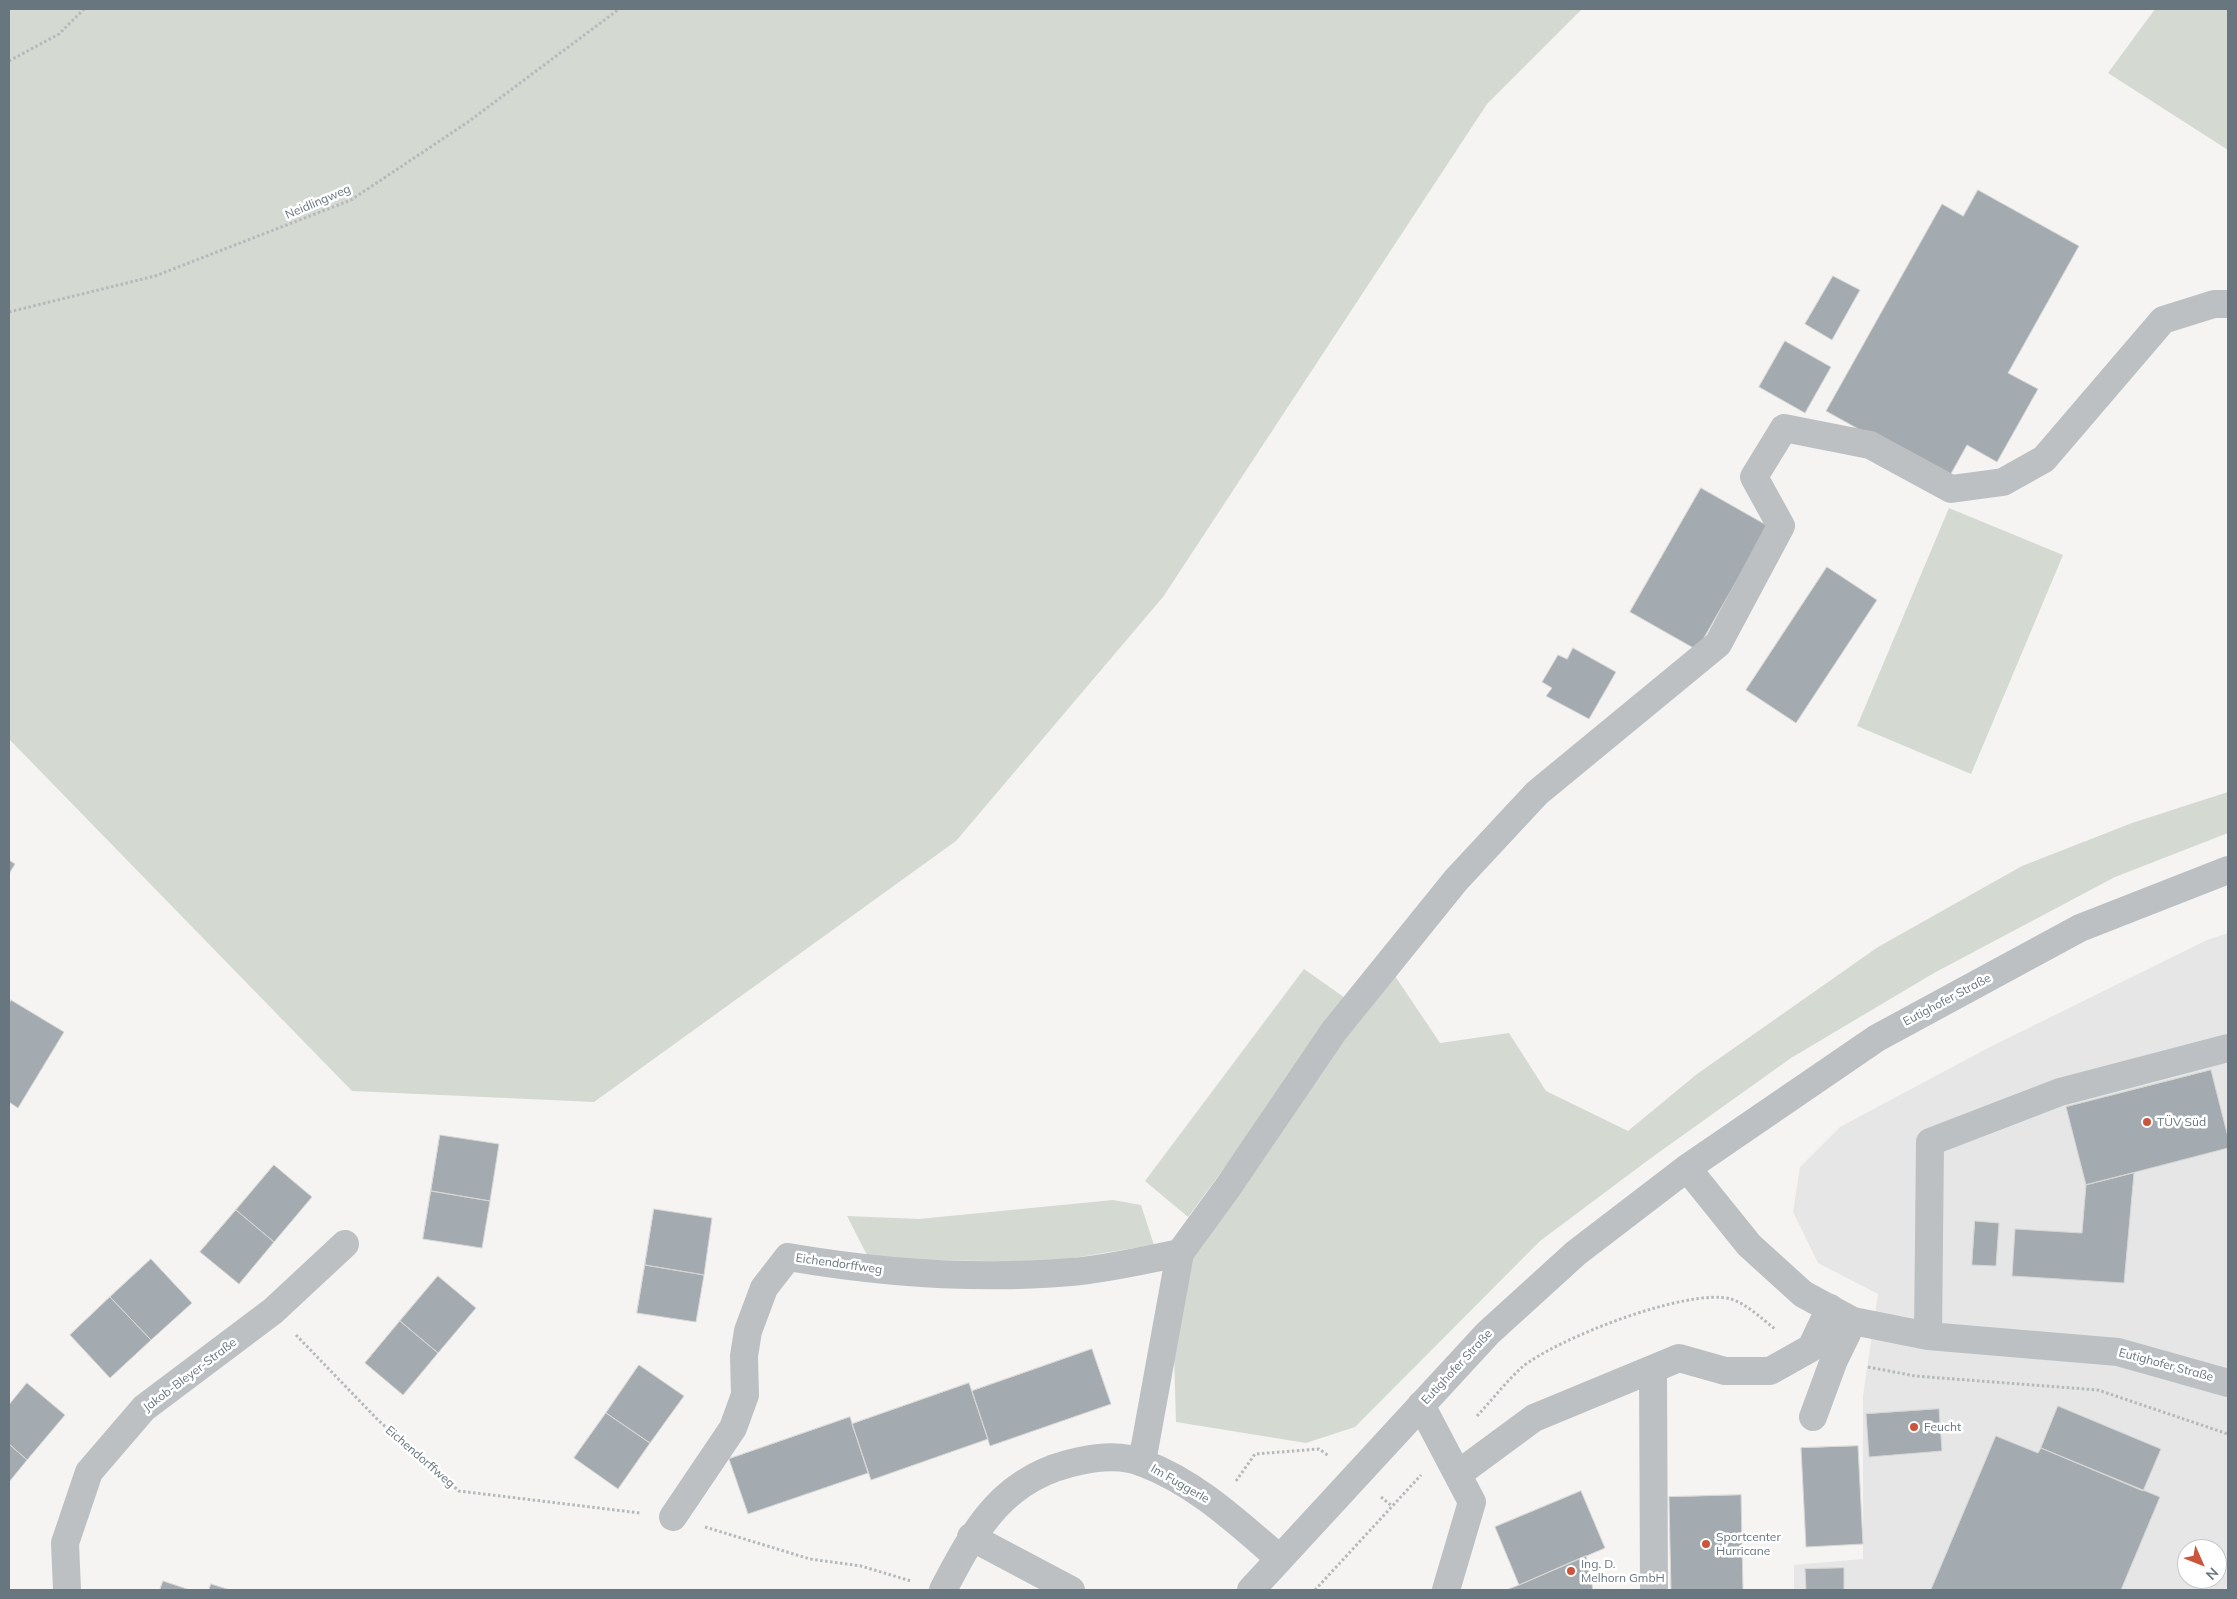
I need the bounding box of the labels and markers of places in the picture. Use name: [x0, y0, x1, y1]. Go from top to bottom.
place label: TÜV Süd: [2157, 1115, 2206, 1129]
marker: TÜV Süd: [2141, 1116, 2153, 1128]
place label: Feucht: [1924, 1420, 1961, 1434]
marker: Feucht: [1908, 1421, 1920, 1433]
place label: Sportcenter Hurricane: [1716, 1530, 1781, 1558]
marker: Sportcenter Hurricane: [1700, 1538, 1712, 1550]
place label: Ing. D. Melhorn GmbH: [1581, 1557, 1665, 1585]
marker: Ing. D. Melhorn GmbH: [1565, 1565, 1577, 1577]

